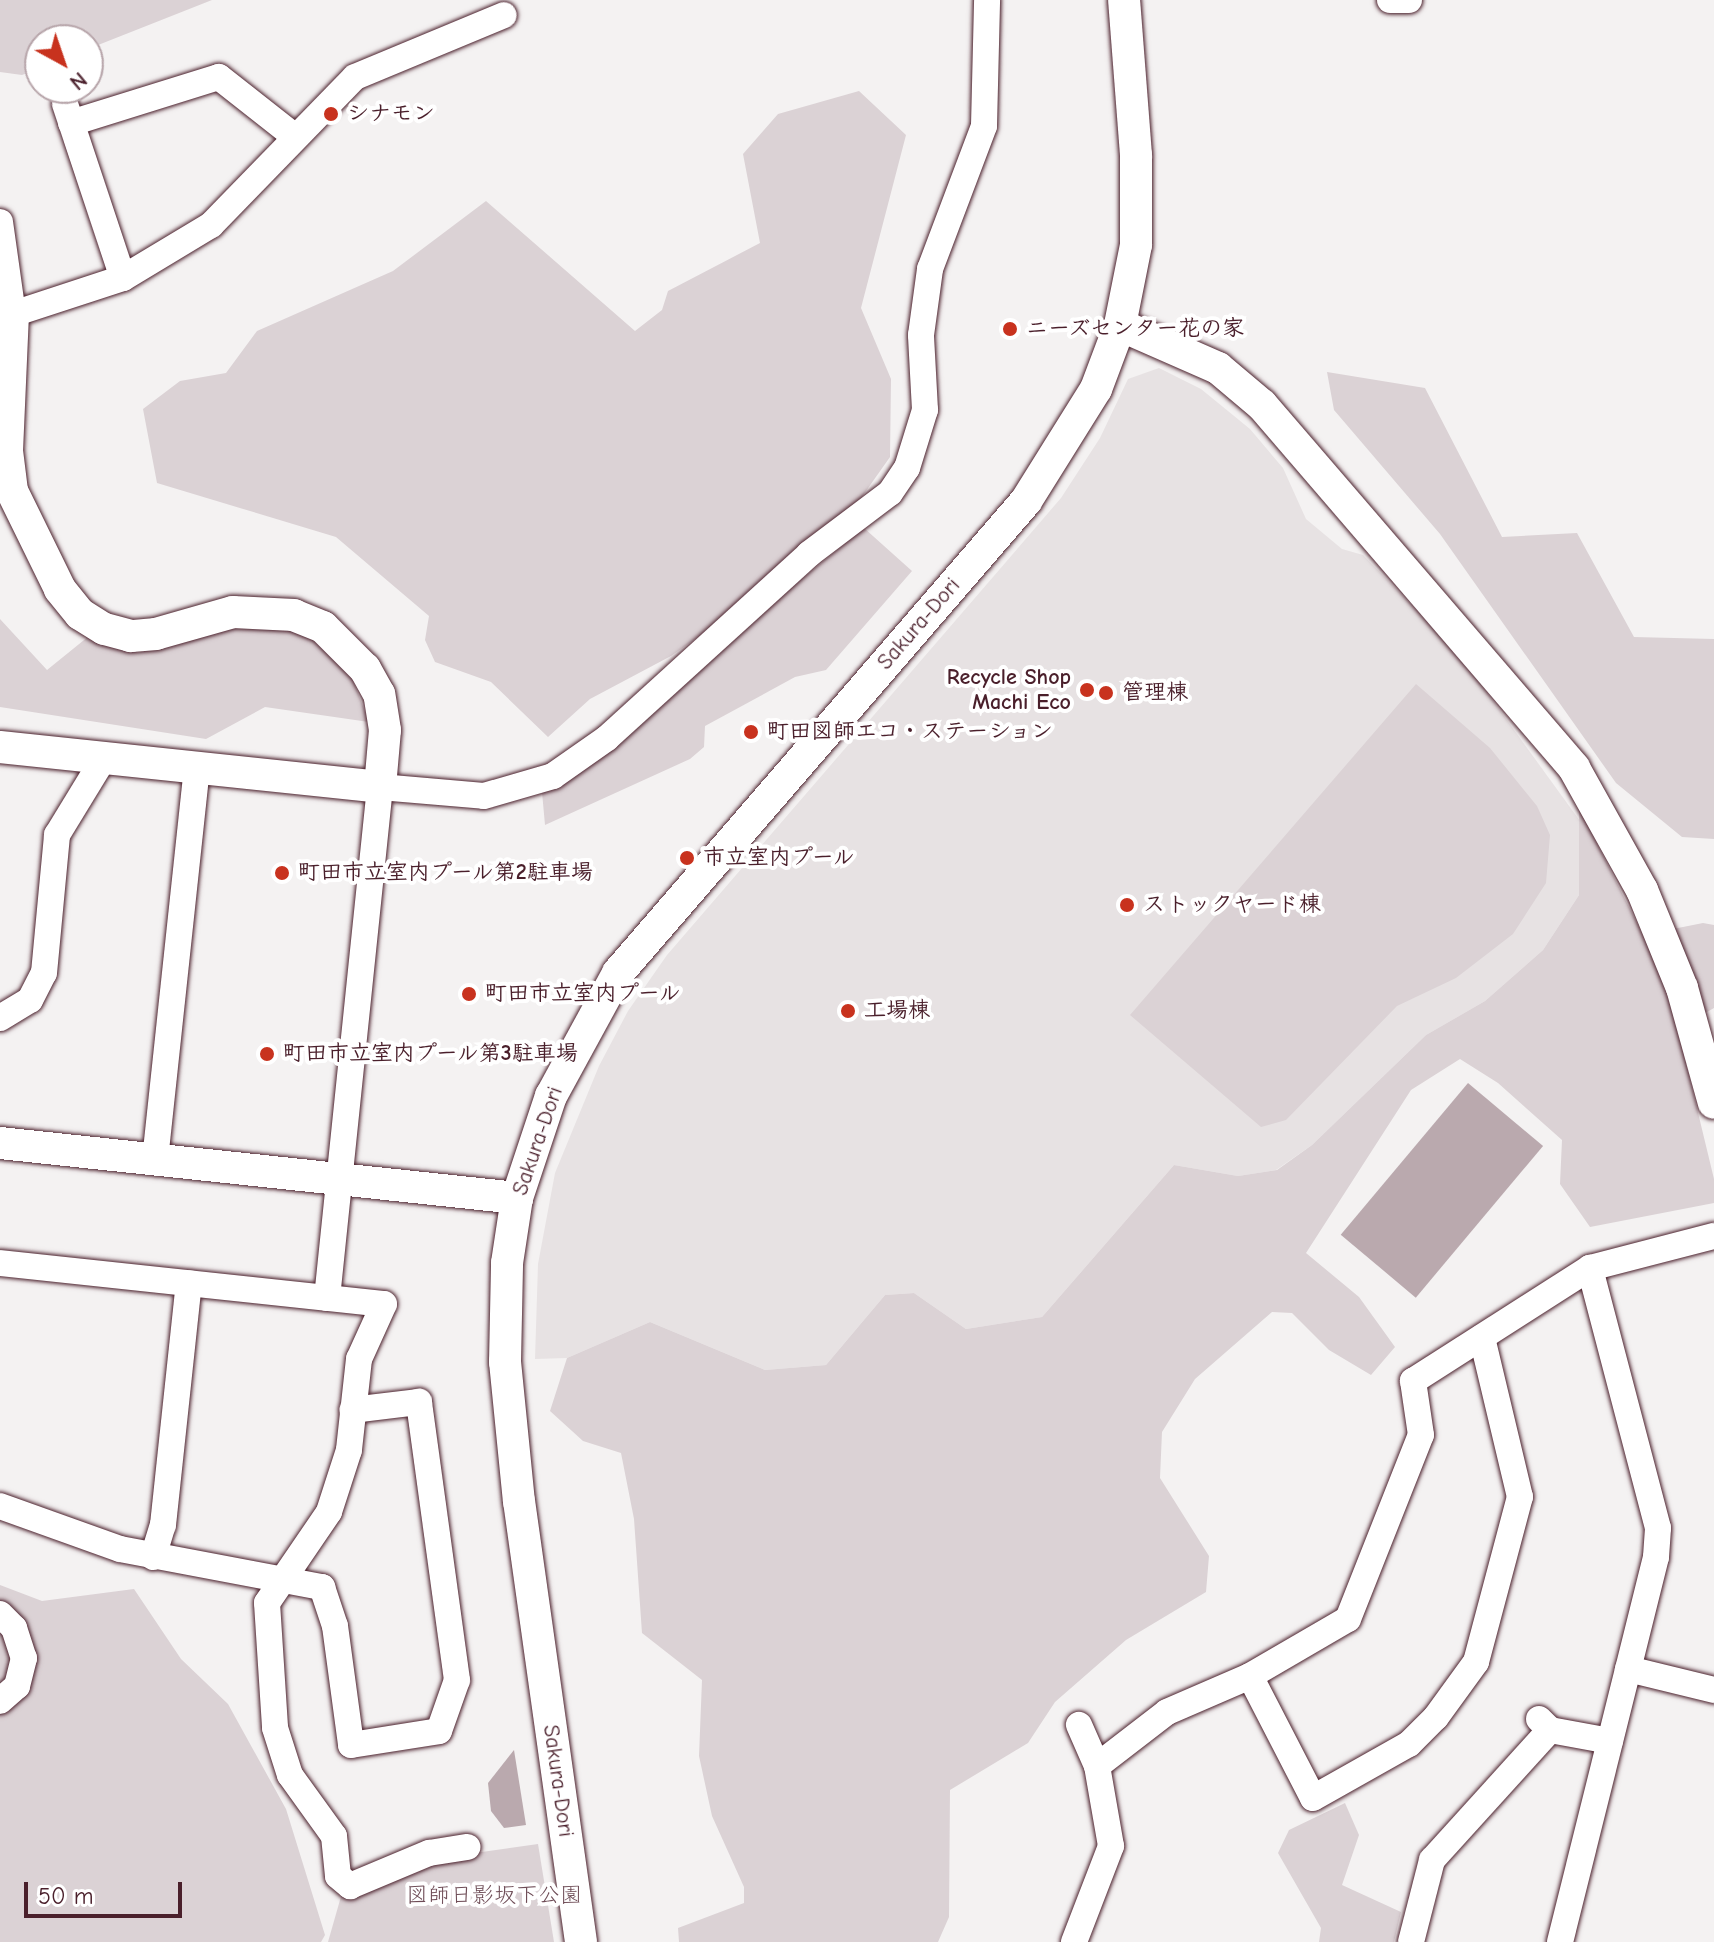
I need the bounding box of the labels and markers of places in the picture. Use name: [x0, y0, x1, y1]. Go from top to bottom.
place label: シナモン: [347, 101, 435, 127]
marker: シナモン: [322, 105, 340, 123]
place label: ニーズセンター花の家: [1026, 316, 1246, 342]
marker: ニーズセンター花の家: [1001, 320, 1019, 338]
place label: Recycle Shop Machi Eco: [947, 664, 1071, 716]
place label: 管理棟: [1122, 680, 1188, 706]
marker: Recycle Shop Machi Eco: [1078, 681, 1096, 699]
marker: 管理棟: [1097, 684, 1115, 702]
place label: 町田図師エコ・ステーション: [767, 719, 1053, 745]
marker: 町田図師エコ・ステーション: [742, 723, 760, 741]
place label: 市立室内プール: [703, 845, 856, 871]
marker: 市立室内プール: [678, 849, 696, 867]
place label: 町田市立室内プール第2駐車場: [298, 860, 594, 886]
marker: 町田市立室内プール第2駐車場: [273, 864, 291, 882]
place label: ストックヤード棟: [1143, 892, 1319, 918]
marker: ストックヤード棟: [1118, 896, 1136, 914]
place label: 町田市立室内プール: [485, 981, 682, 1007]
marker: 町田市立室内プール: [460, 985, 478, 1003]
place label: 工場棟: [864, 998, 930, 1024]
marker: 工場棟: [839, 1002, 857, 1020]
place label: 町田市立室内プール第3駐車場: [283, 1041, 579, 1067]
marker: 町田市立室内プール第3駐車場: [258, 1045, 276, 1063]

